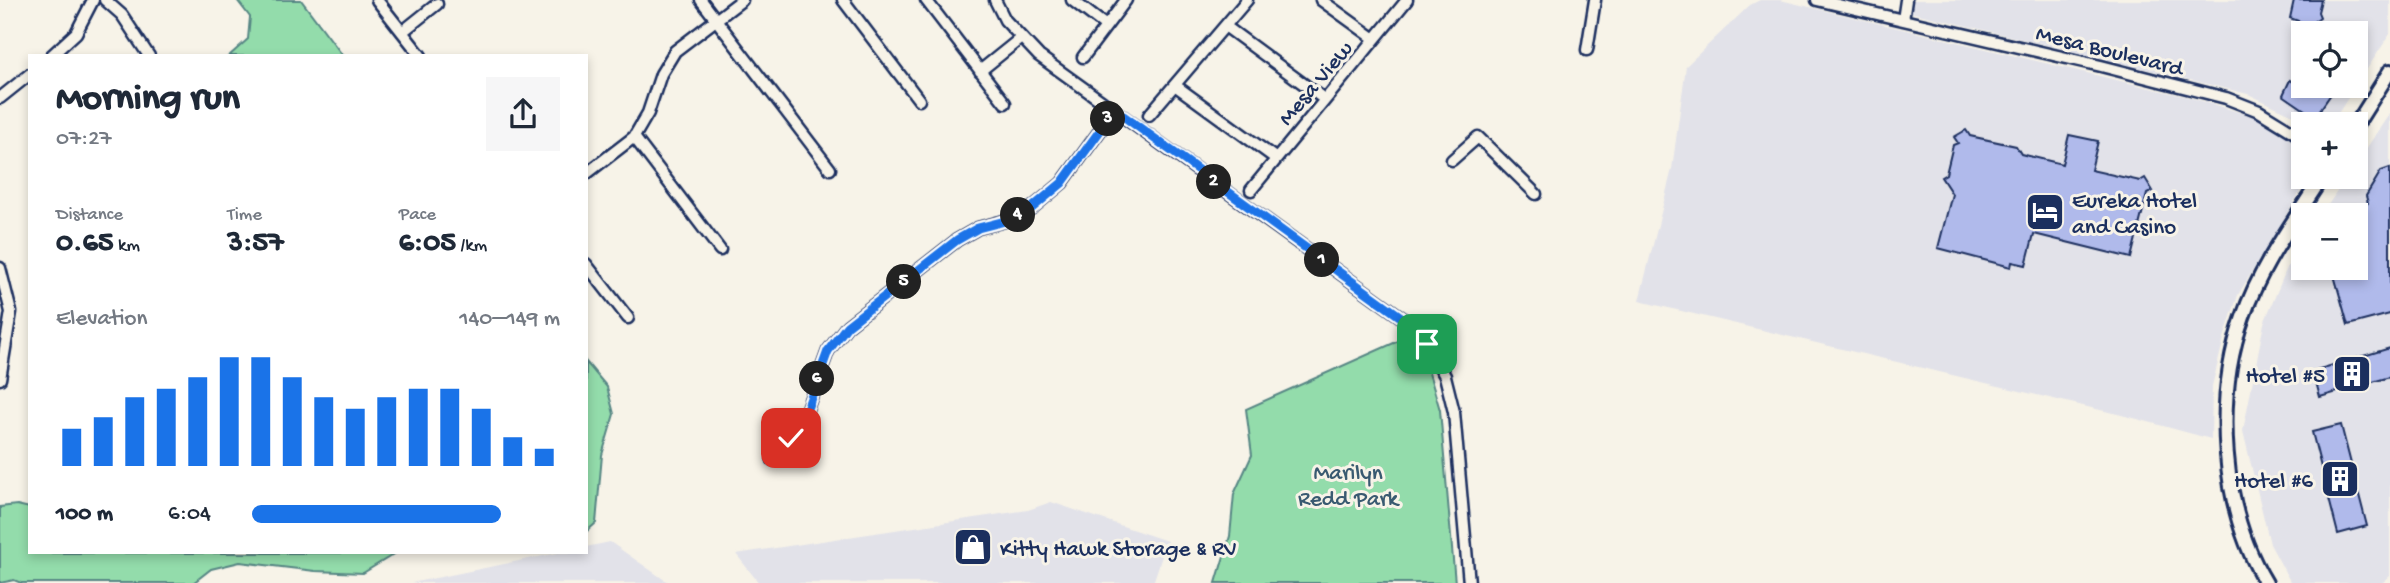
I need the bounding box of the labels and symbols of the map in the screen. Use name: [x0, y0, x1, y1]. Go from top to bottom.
street label: Mesa Boulevard: [2033, 21, 2187, 84]
street label: Mesa View: [1274, 36, 1360, 132]
pin: 3: [1090, 102, 1126, 136]
pin: 2: [1196, 164, 1232, 200]
place label: Eureka Hotel and Casino: [2072, 189, 2197, 242]
hotel icon: Eureka Hotel and Casino: [2024, 191, 2066, 233]
pin: 4: [1000, 198, 1036, 232]
pin: 1: [1304, 243, 1340, 278]
pin: 5: [886, 264, 922, 300]
pin: [1397, 314, 1457, 374]
building icon: Hotel #5: [2331, 353, 2373, 395]
pin: 6: [800, 362, 834, 396]
place label: Hotel #5: [2246, 364, 2325, 391]
pin: [761, 408, 821, 468]
building icon: Hotel #6: [2319, 458, 2361, 500]
park label: Marilyn Redd Park: [1298, 461, 1401, 514]
place label: Hotel #6: [2234, 469, 2313, 496]
shop icon: Kitty Hawk Storage & RV: [952, 526, 994, 568]
place label: Kitty Hawk Storage & RV: [1000, 537, 1237, 564]

